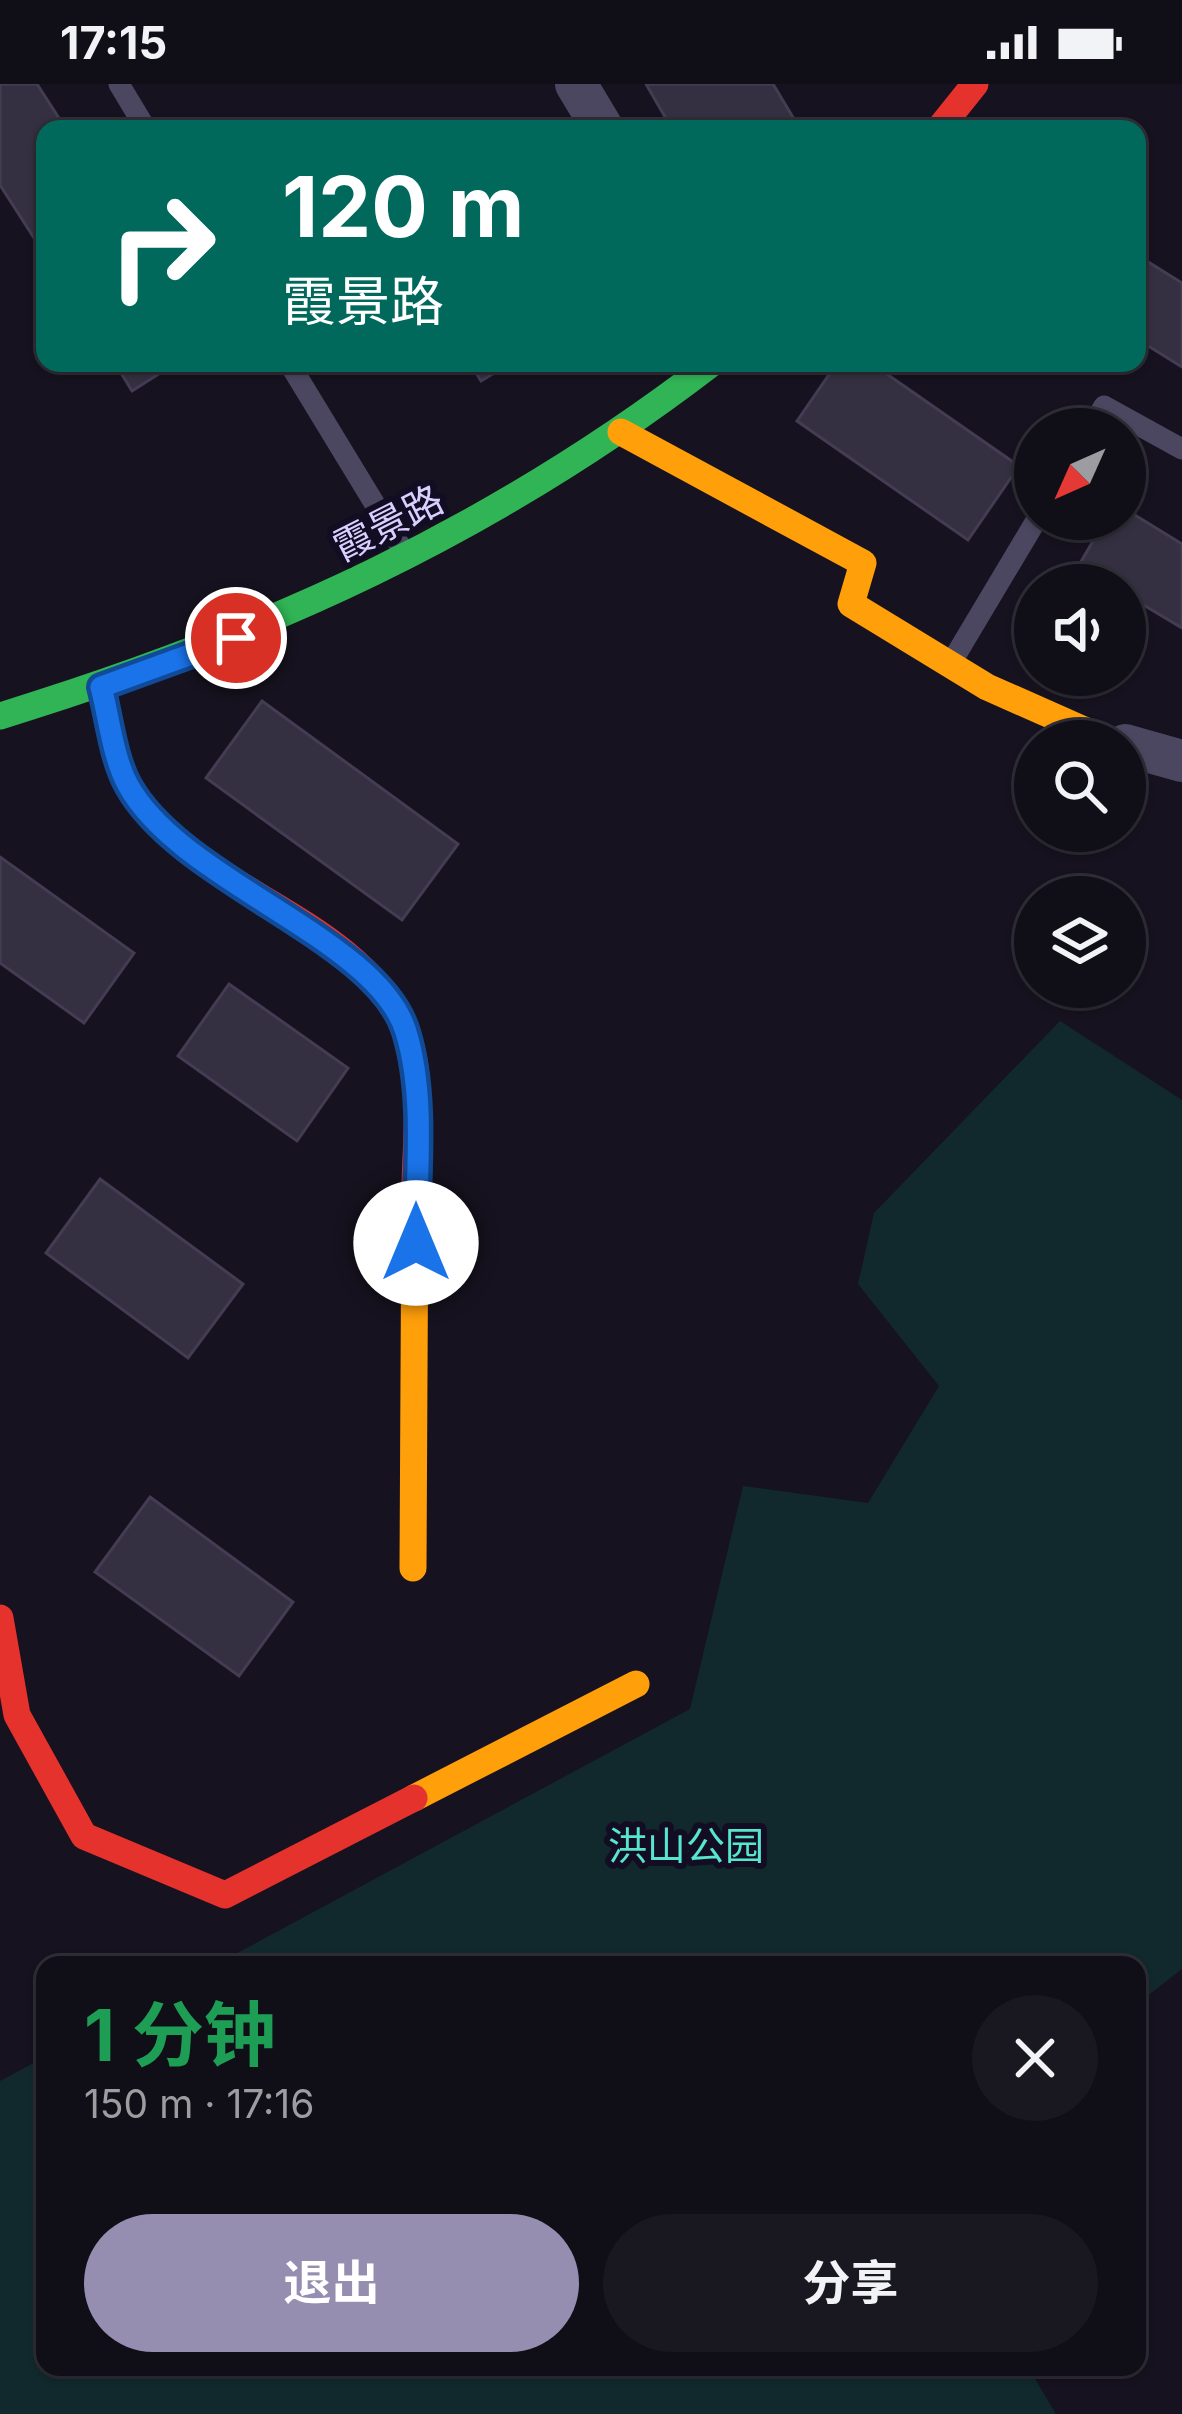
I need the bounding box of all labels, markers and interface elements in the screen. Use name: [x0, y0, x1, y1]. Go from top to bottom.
text: 17:15: [60, 15, 167, 70]
text: 120 m: [282, 156, 524, 257]
icon: right: [84, 168, 240, 324]
text: 霞景路: [282, 269, 444, 334]
north arrow: [1014, 408, 1146, 540]
map controls: [1014, 408, 1146, 1008]
street label: 霞景路: [325, 475, 451, 570]
button: sound: [1014, 564, 1146, 696]
pin: [185, 587, 287, 689]
icon: arrive: [203, 605, 269, 671]
button: search: [1014, 720, 1146, 852]
button: layers: [1014, 876, 1146, 1008]
position arrow: [353, 1180, 479, 1306]
park label: 洪山公园: [608, 1822, 764, 1869]
text: 1 分钟: [84, 1991, 276, 2078]
button: close: [972, 1995, 1098, 2121]
text: 150 m · 17:16: [84, 2080, 314, 2127]
button: 退出: [84, 2214, 579, 2352]
button: 分享: [603, 2214, 1098, 2352]

